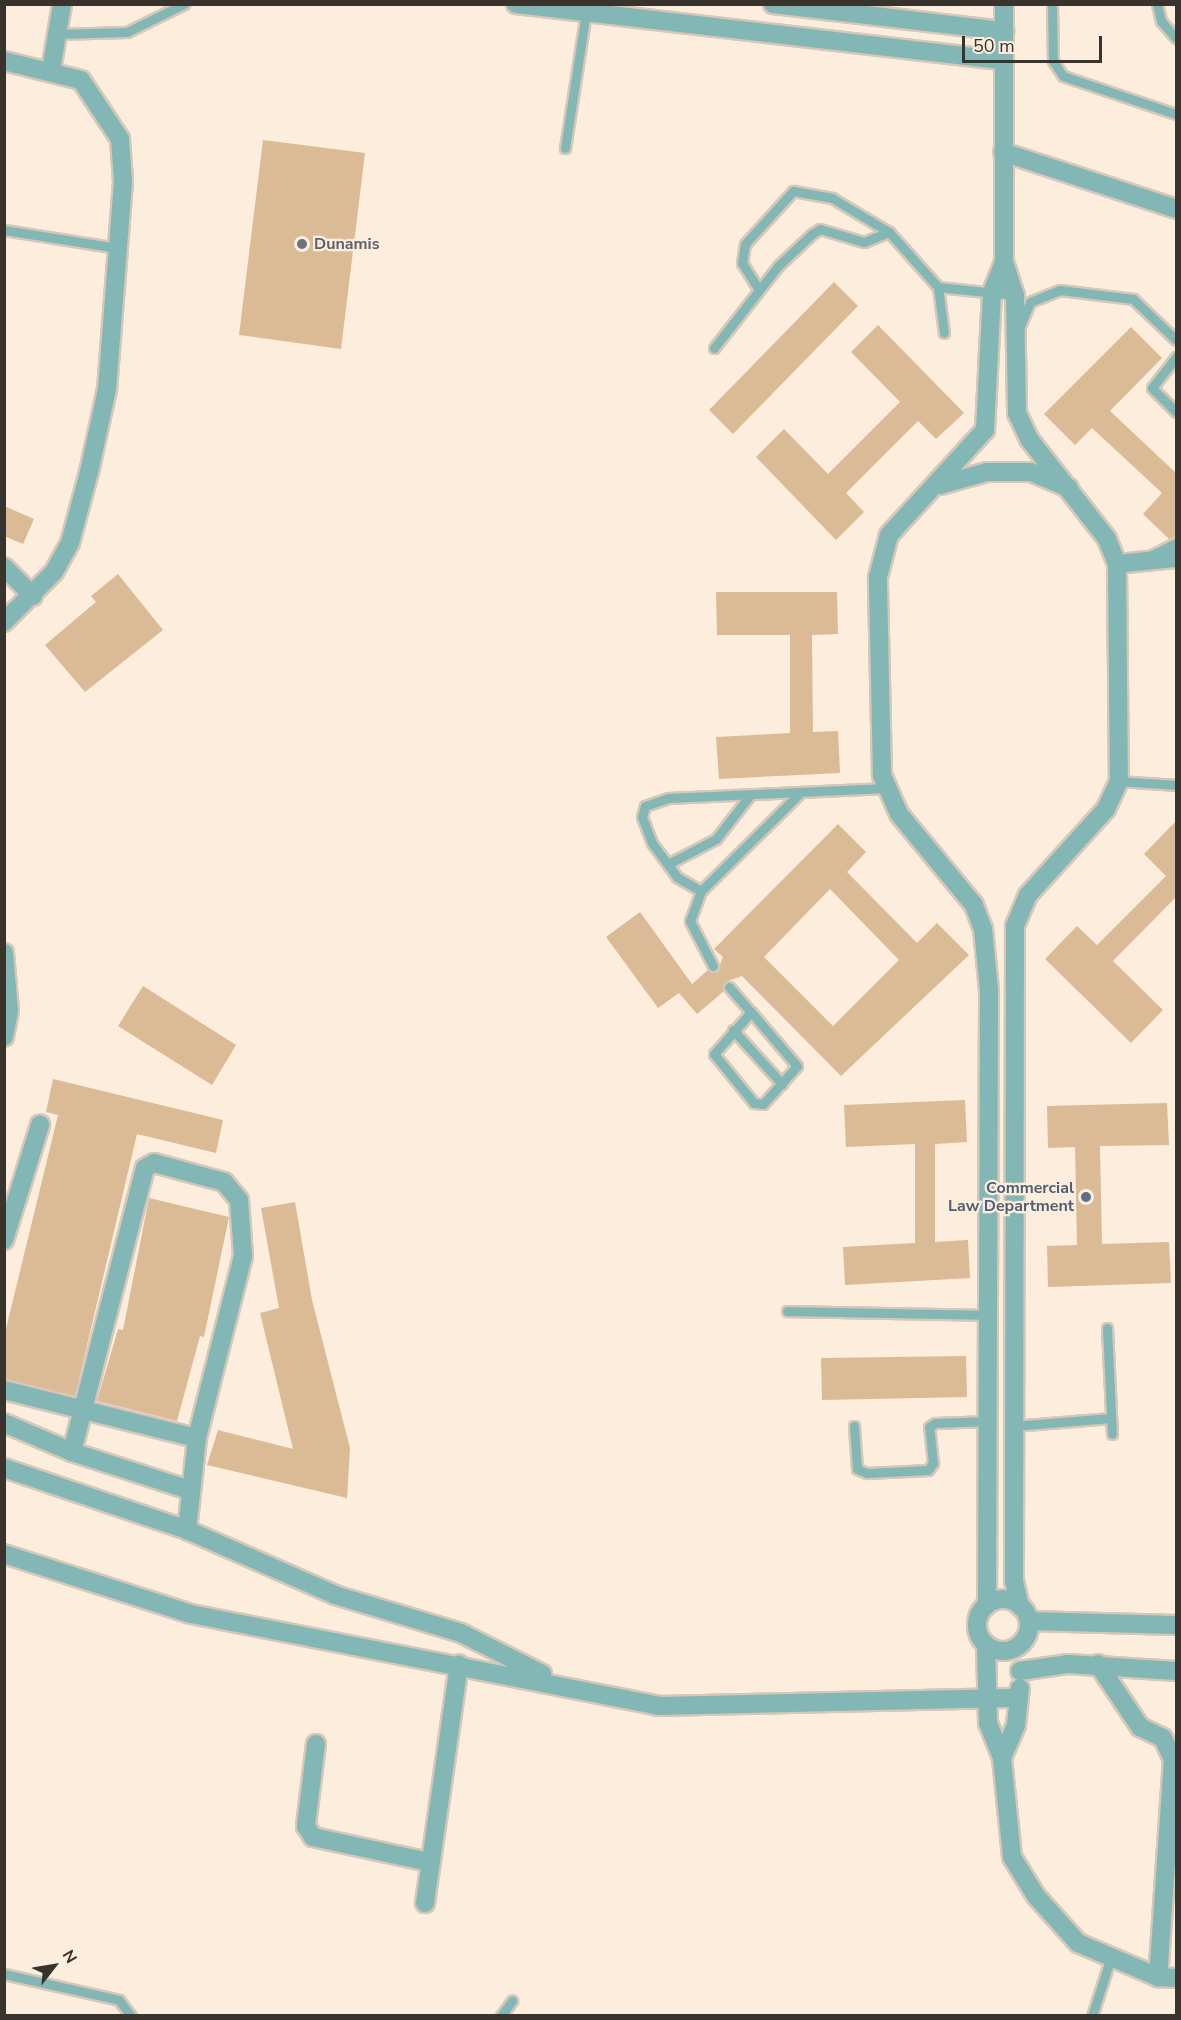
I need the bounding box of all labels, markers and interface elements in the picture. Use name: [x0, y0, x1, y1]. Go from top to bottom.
scale bar: [965, 24, 1104, 62]
text: 50 m: [973, 34, 1015, 58]
place label: Dunamis: [314, 234, 379, 254]
marker: Dunamis: [295, 237, 309, 251]
place label: Commercial Law Department: [948, 1178, 1074, 1216]
marker: Commercial Law Department: [1079, 1190, 1093, 1204]
north arrow: [24, 1936, 84, 1996]
text: N: [57, 1946, 82, 1968]

